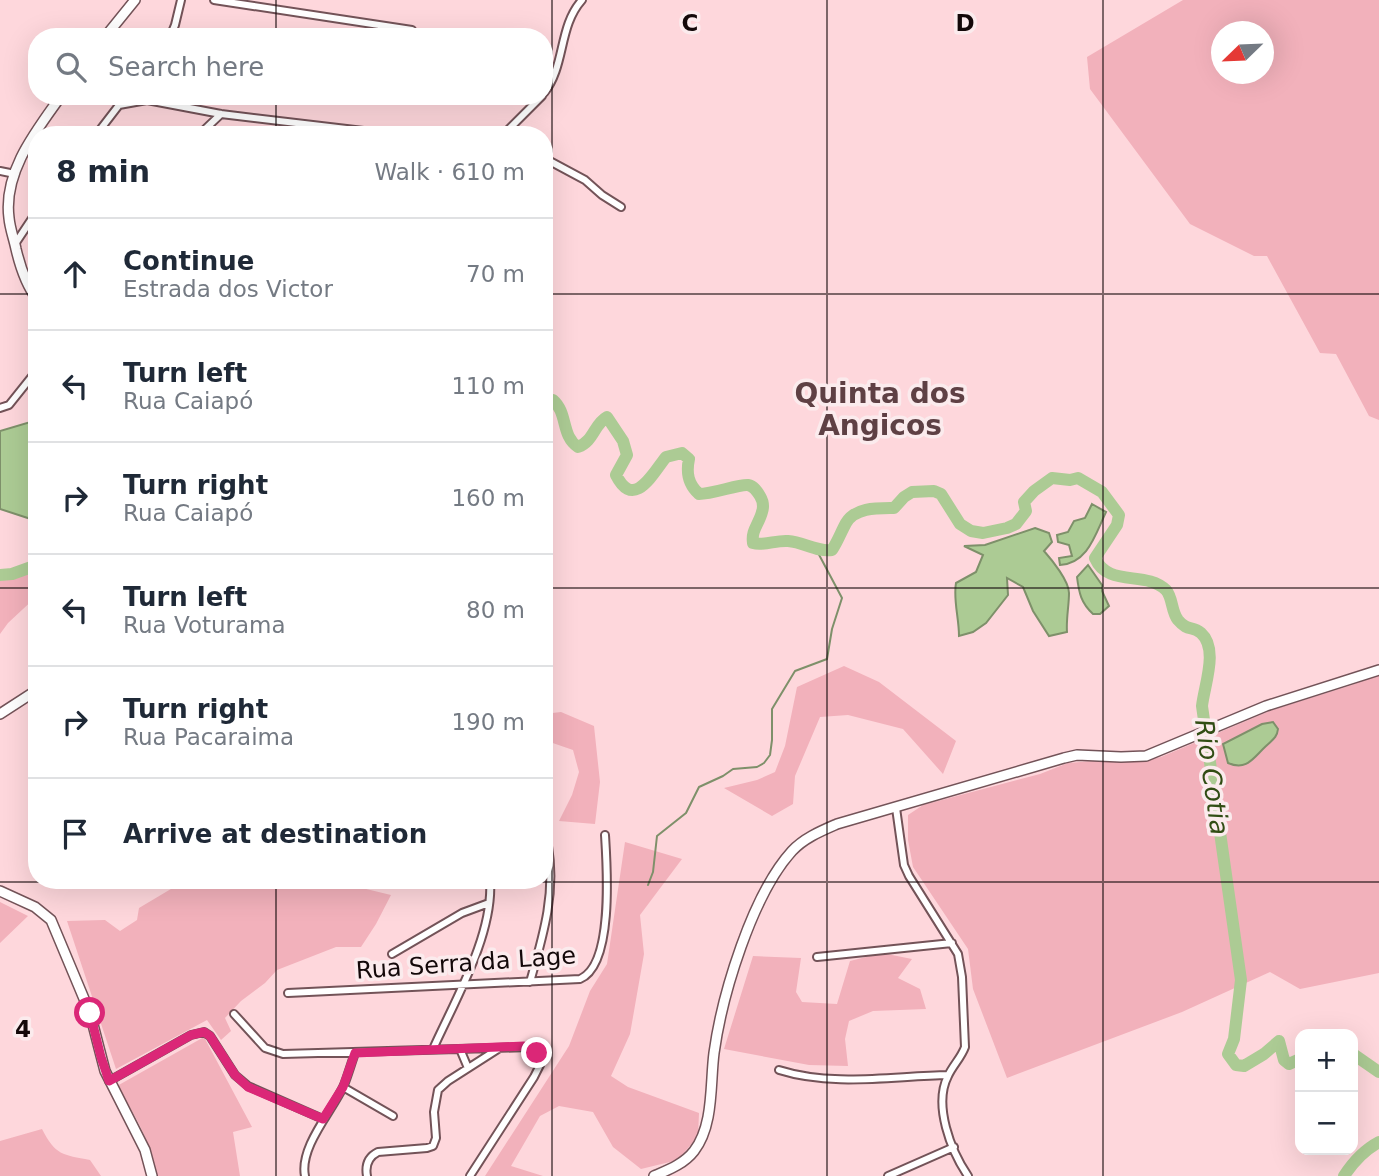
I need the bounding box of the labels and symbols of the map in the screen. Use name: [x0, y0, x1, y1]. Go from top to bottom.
text: C: [682, 10, 698, 36]
text: D: [955, 10, 975, 36]
north arrow: [1211, 21, 1274, 84]
district label: Quinta dos Angicos: [794, 377, 966, 442]
water label: Rio Cotia: [1189, 717, 1235, 837]
street label: Rua Serra da Lage: [355, 941, 577, 985]
route start: [74, 997, 105, 1028]
text: 4: [15, 1016, 31, 1042]
route end: [521, 1037, 552, 1068]

